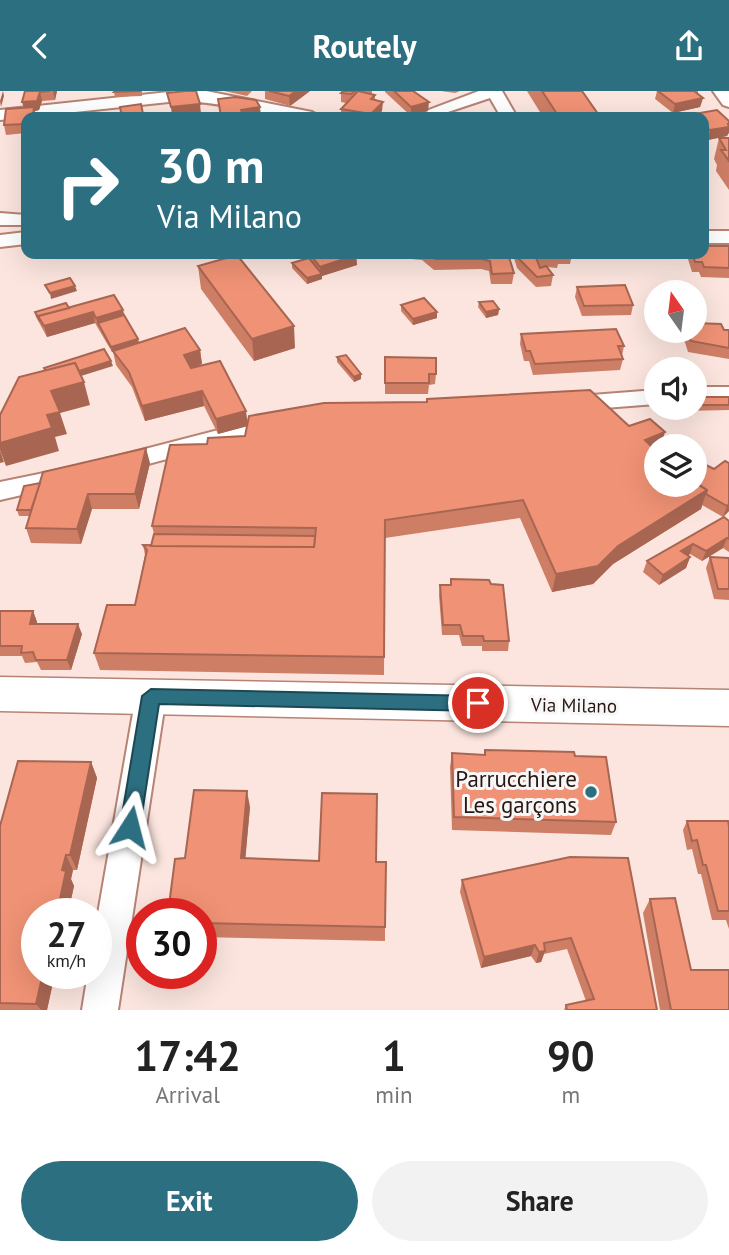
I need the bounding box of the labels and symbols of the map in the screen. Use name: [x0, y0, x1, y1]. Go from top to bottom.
north arrow: [644, 280, 707, 343]
pin: [448, 673, 508, 733]
street label: Via Milano: [530, 692, 617, 718]
place label: Parrucchiere Les garçons: [455, 764, 577, 819]
marker: Parrucchiere Les garçons: [583, 784, 599, 800]
position arrow: [93, 790, 167, 864]
speed limit sign: 30: [126, 898, 217, 989]

